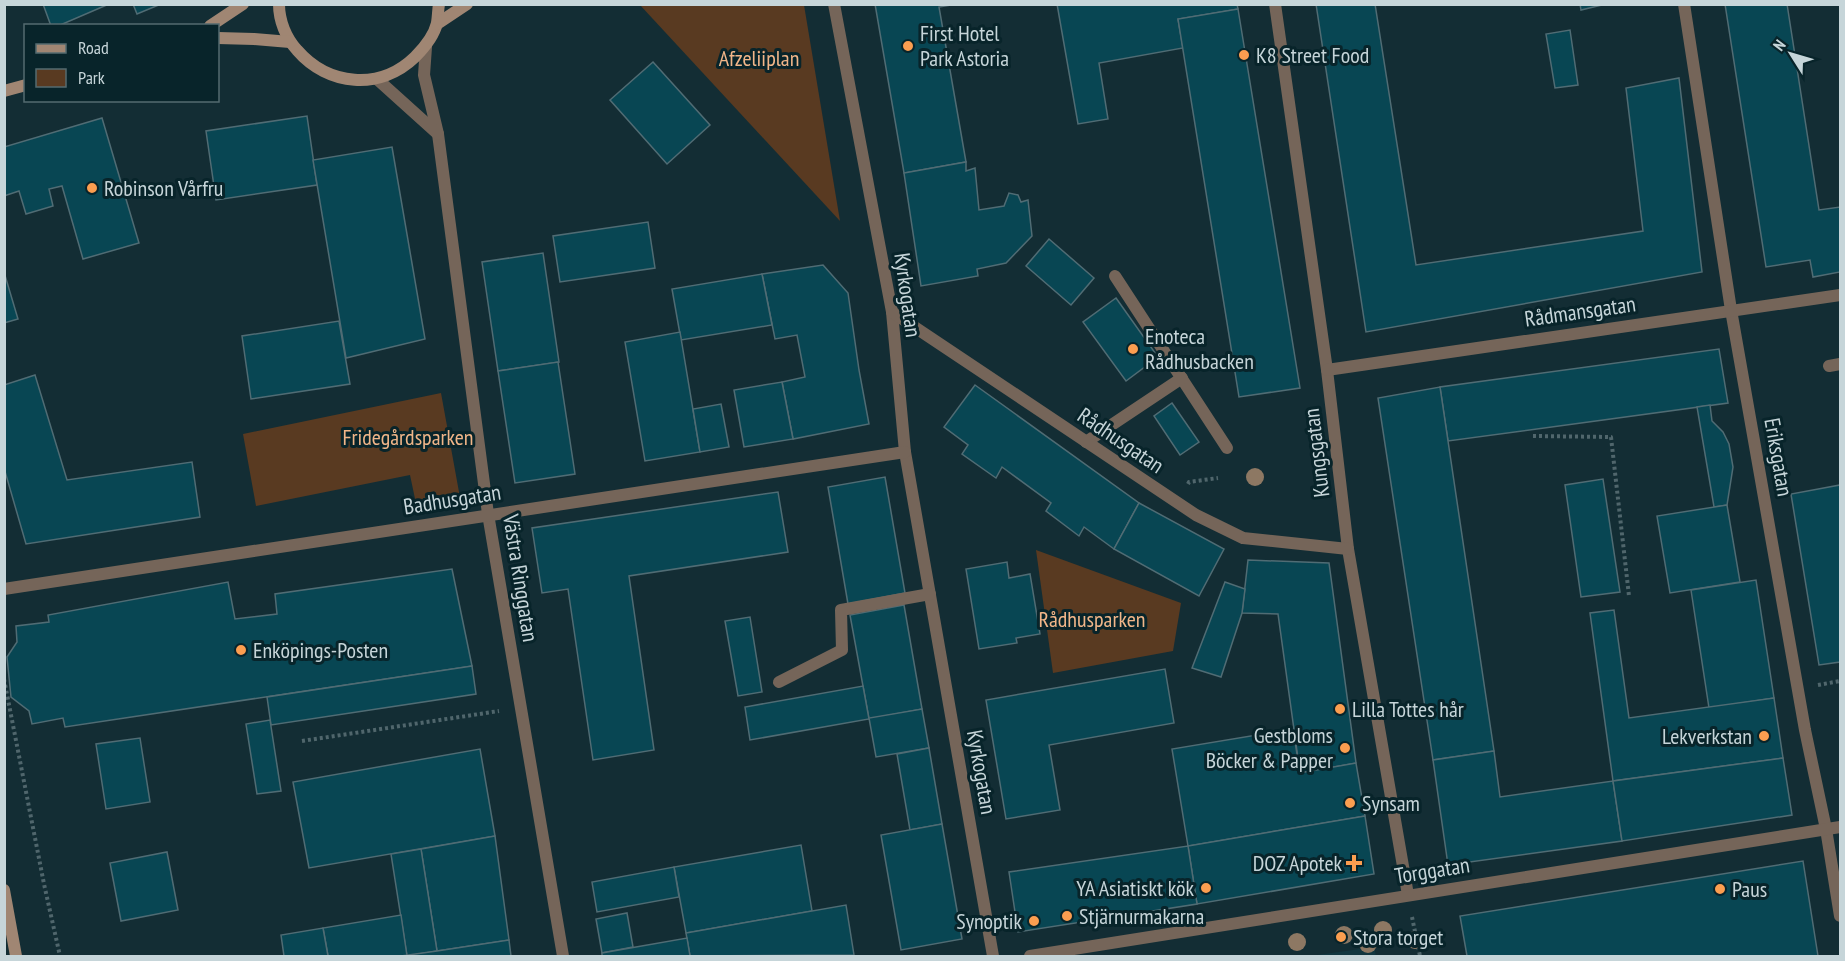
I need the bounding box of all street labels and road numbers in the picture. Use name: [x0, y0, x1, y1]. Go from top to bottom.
street label: Kyrkogatan: [888, 251, 928, 339]
street label: Rådmansgatan: [1523, 289, 1637, 333]
street label: Rådhusgatan: [1072, 401, 1170, 479]
street label: Kungsgatan: [1297, 407, 1335, 499]
street label: Eriksgatan: [1758, 416, 1800, 498]
street label: Badhusgatan: [401, 477, 503, 521]
street label: Västra Ringgatan: [497, 511, 545, 644]
street label: Kyrkogatan: [961, 728, 1003, 816]
street label: Torggatan: [1393, 850, 1471, 890]

